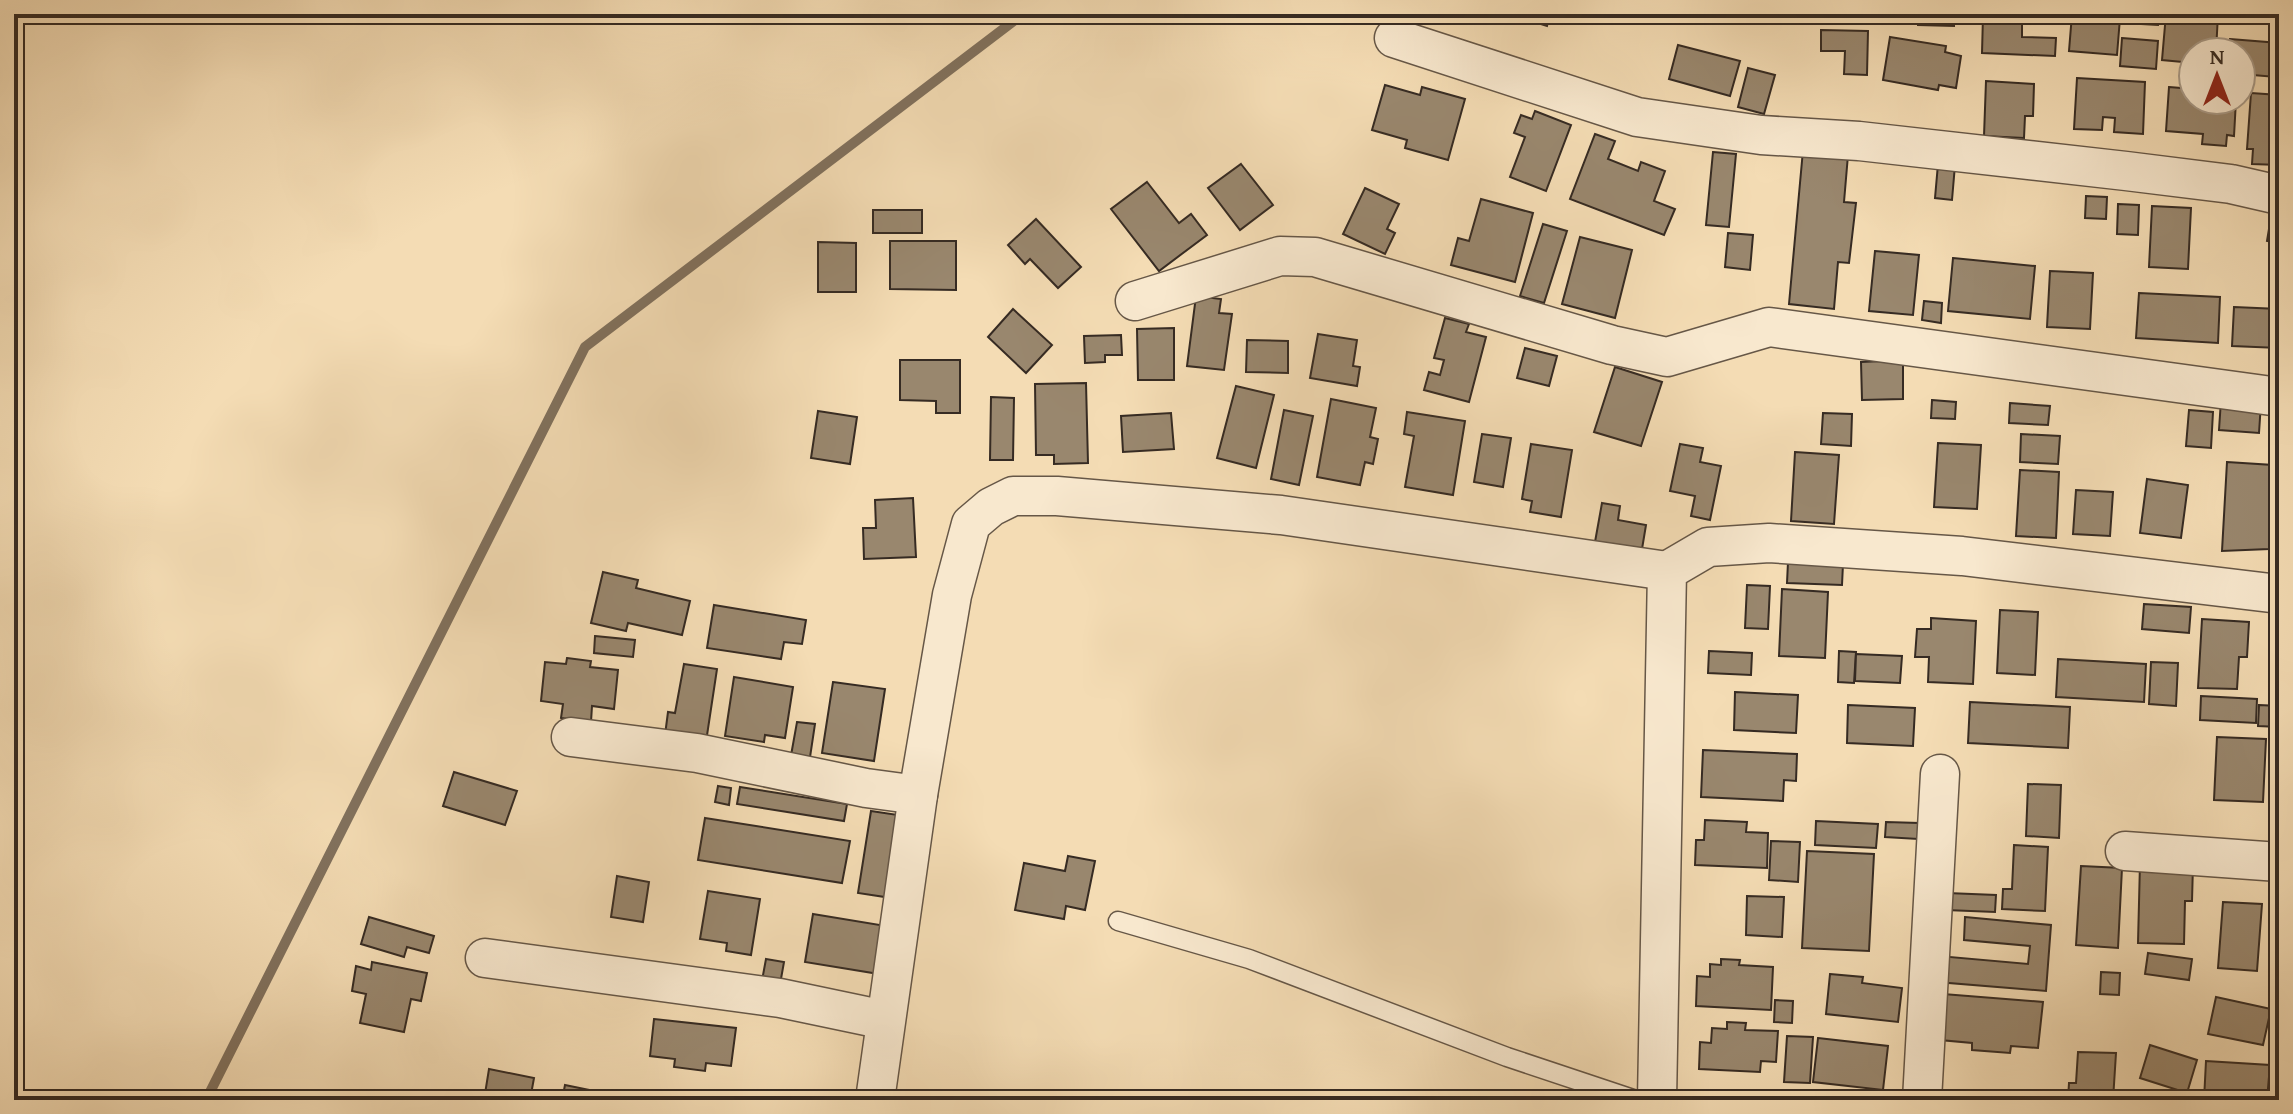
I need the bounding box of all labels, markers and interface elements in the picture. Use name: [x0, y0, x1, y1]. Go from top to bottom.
north arrow: [2177, 36, 2257, 116]
text: N: [2210, 40, 2225, 72]

